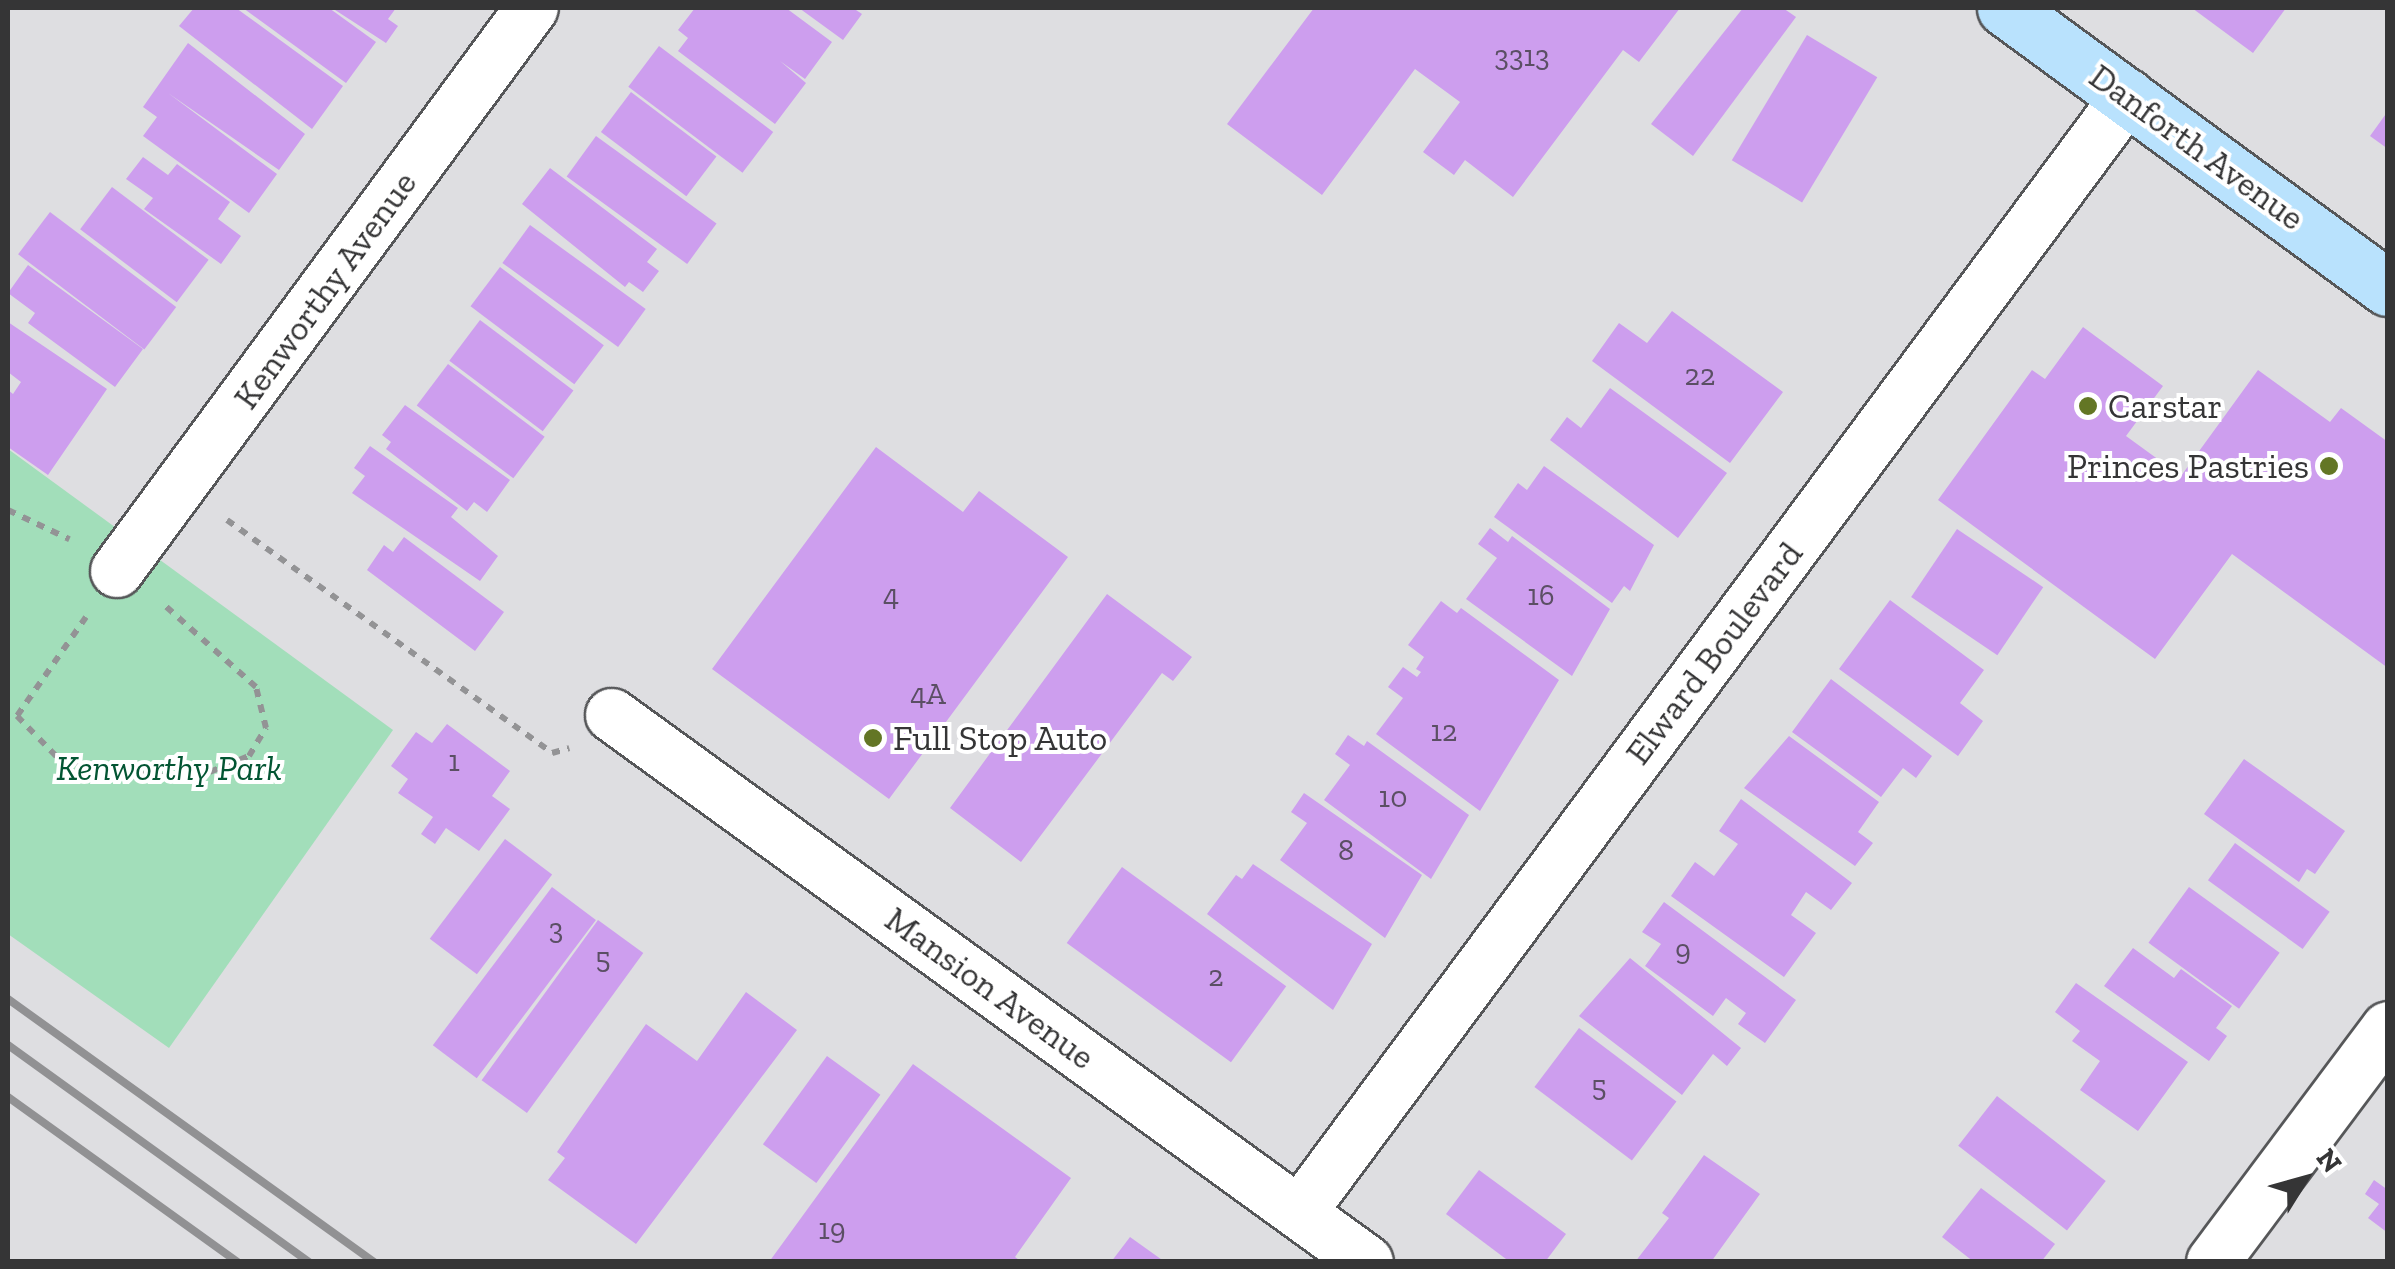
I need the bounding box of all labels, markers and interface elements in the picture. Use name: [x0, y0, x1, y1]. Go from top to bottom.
house number: 3313: [1494, 38, 1550, 74]
street label: Danforth Avenue: [2081, 55, 2313, 239]
street label: Kenworthy Avenue: [224, 162, 426, 418]
house number: 22: [1685, 357, 1715, 393]
place label: Carstar: [2108, 385, 2222, 427]
marker: Carstar: [2077, 395, 2099, 417]
place label: Princes Pastries: [2067, 445, 2309, 487]
marker: Princes Pastries: [2318, 455, 2340, 477]
street label: Elward Boulevard: [1617, 534, 1811, 772]
house number: 4: [883, 577, 899, 613]
house number: 16: [1527, 577, 1555, 613]
house number: 4A: [910, 676, 946, 712]
house number: 12: [1431, 713, 1457, 749]
place label: Full Stop Auto: [893, 717, 1108, 759]
marker: Full Stop Auto: [862, 727, 884, 749]
house number: 1: [448, 743, 460, 779]
park label: Kenworthy Park: [56, 747, 282, 789]
house number: 10: [1379, 779, 1407, 815]
house number: 8: [1338, 832, 1354, 868]
street label: Mansion Avenue: [877, 898, 1103, 1078]
house number: 3: [549, 911, 563, 947]
house number: 9: [1675, 932, 1691, 968]
house number: 5: [595, 940, 611, 976]
house number: 2: [1208, 958, 1224, 994]
house number: 5: [1591, 1068, 1607, 1104]
north arrow: [2255, 1129, 2355, 1229]
text: N: [2310, 1142, 2349, 1179]
house number: 19: [818, 1211, 846, 1247]

